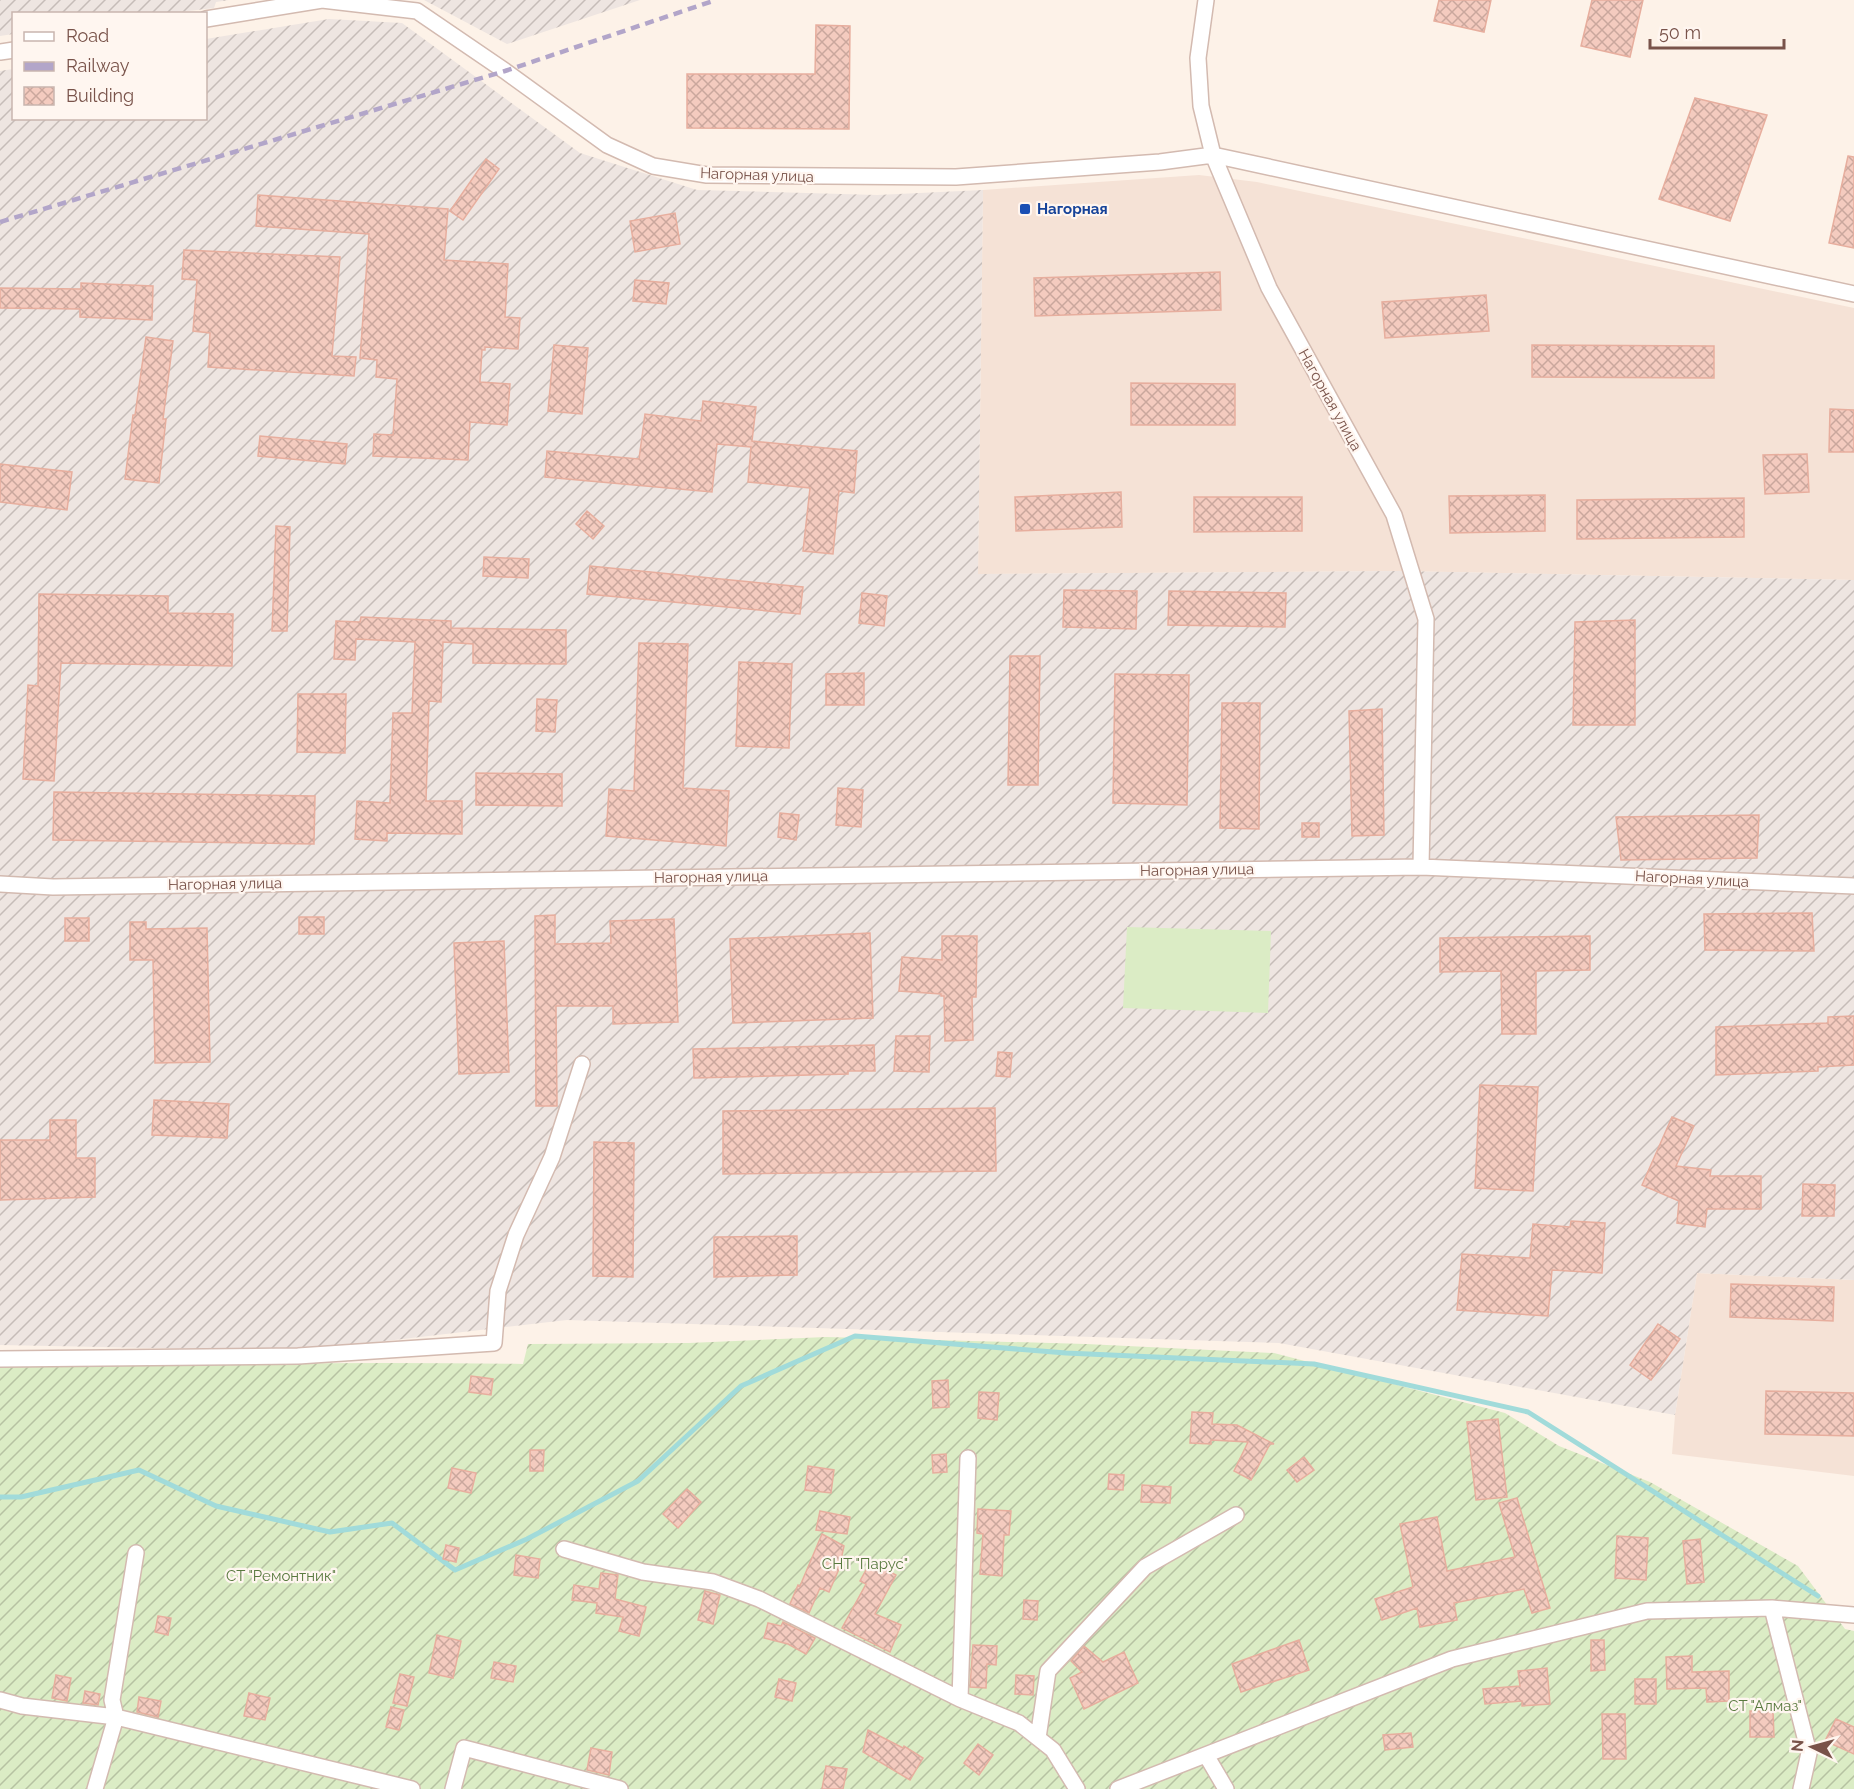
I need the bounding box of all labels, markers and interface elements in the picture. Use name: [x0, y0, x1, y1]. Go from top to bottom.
legend: [12, 12, 207, 120]
scale bar: [1650, 12, 1784, 50]
text: 50 m: [1659, 22, 1701, 43]
text: Road: [66, 25, 109, 46]
text: Railway: [66, 55, 130, 76]
text: Building: [66, 85, 134, 106]
street label: Нагорная улица: [700, 164, 814, 186]
place label: Нагорная: [1037, 200, 1108, 218]
marker: Нагорная: [1018, 202, 1032, 216]
street label: Нагорная улица: [1295, 346, 1365, 454]
street label: Нагорная улица: [1140, 860, 1254, 880]
street label: Нагорная улица: [654, 867, 768, 887]
street label: Нагорная улица: [1635, 867, 1749, 891]
street label: Нагорная улица: [168, 874, 282, 894]
park label: СНТ "Парус": [822, 1555, 908, 1573]
park label: СТ "Ремонтник": [226, 1567, 336, 1585]
park label: СТ "Алмаз": [1728, 1697, 1802, 1715]
north arrow: [1782, 1717, 1842, 1777]
text: N: [1788, 1739, 1808, 1753]

